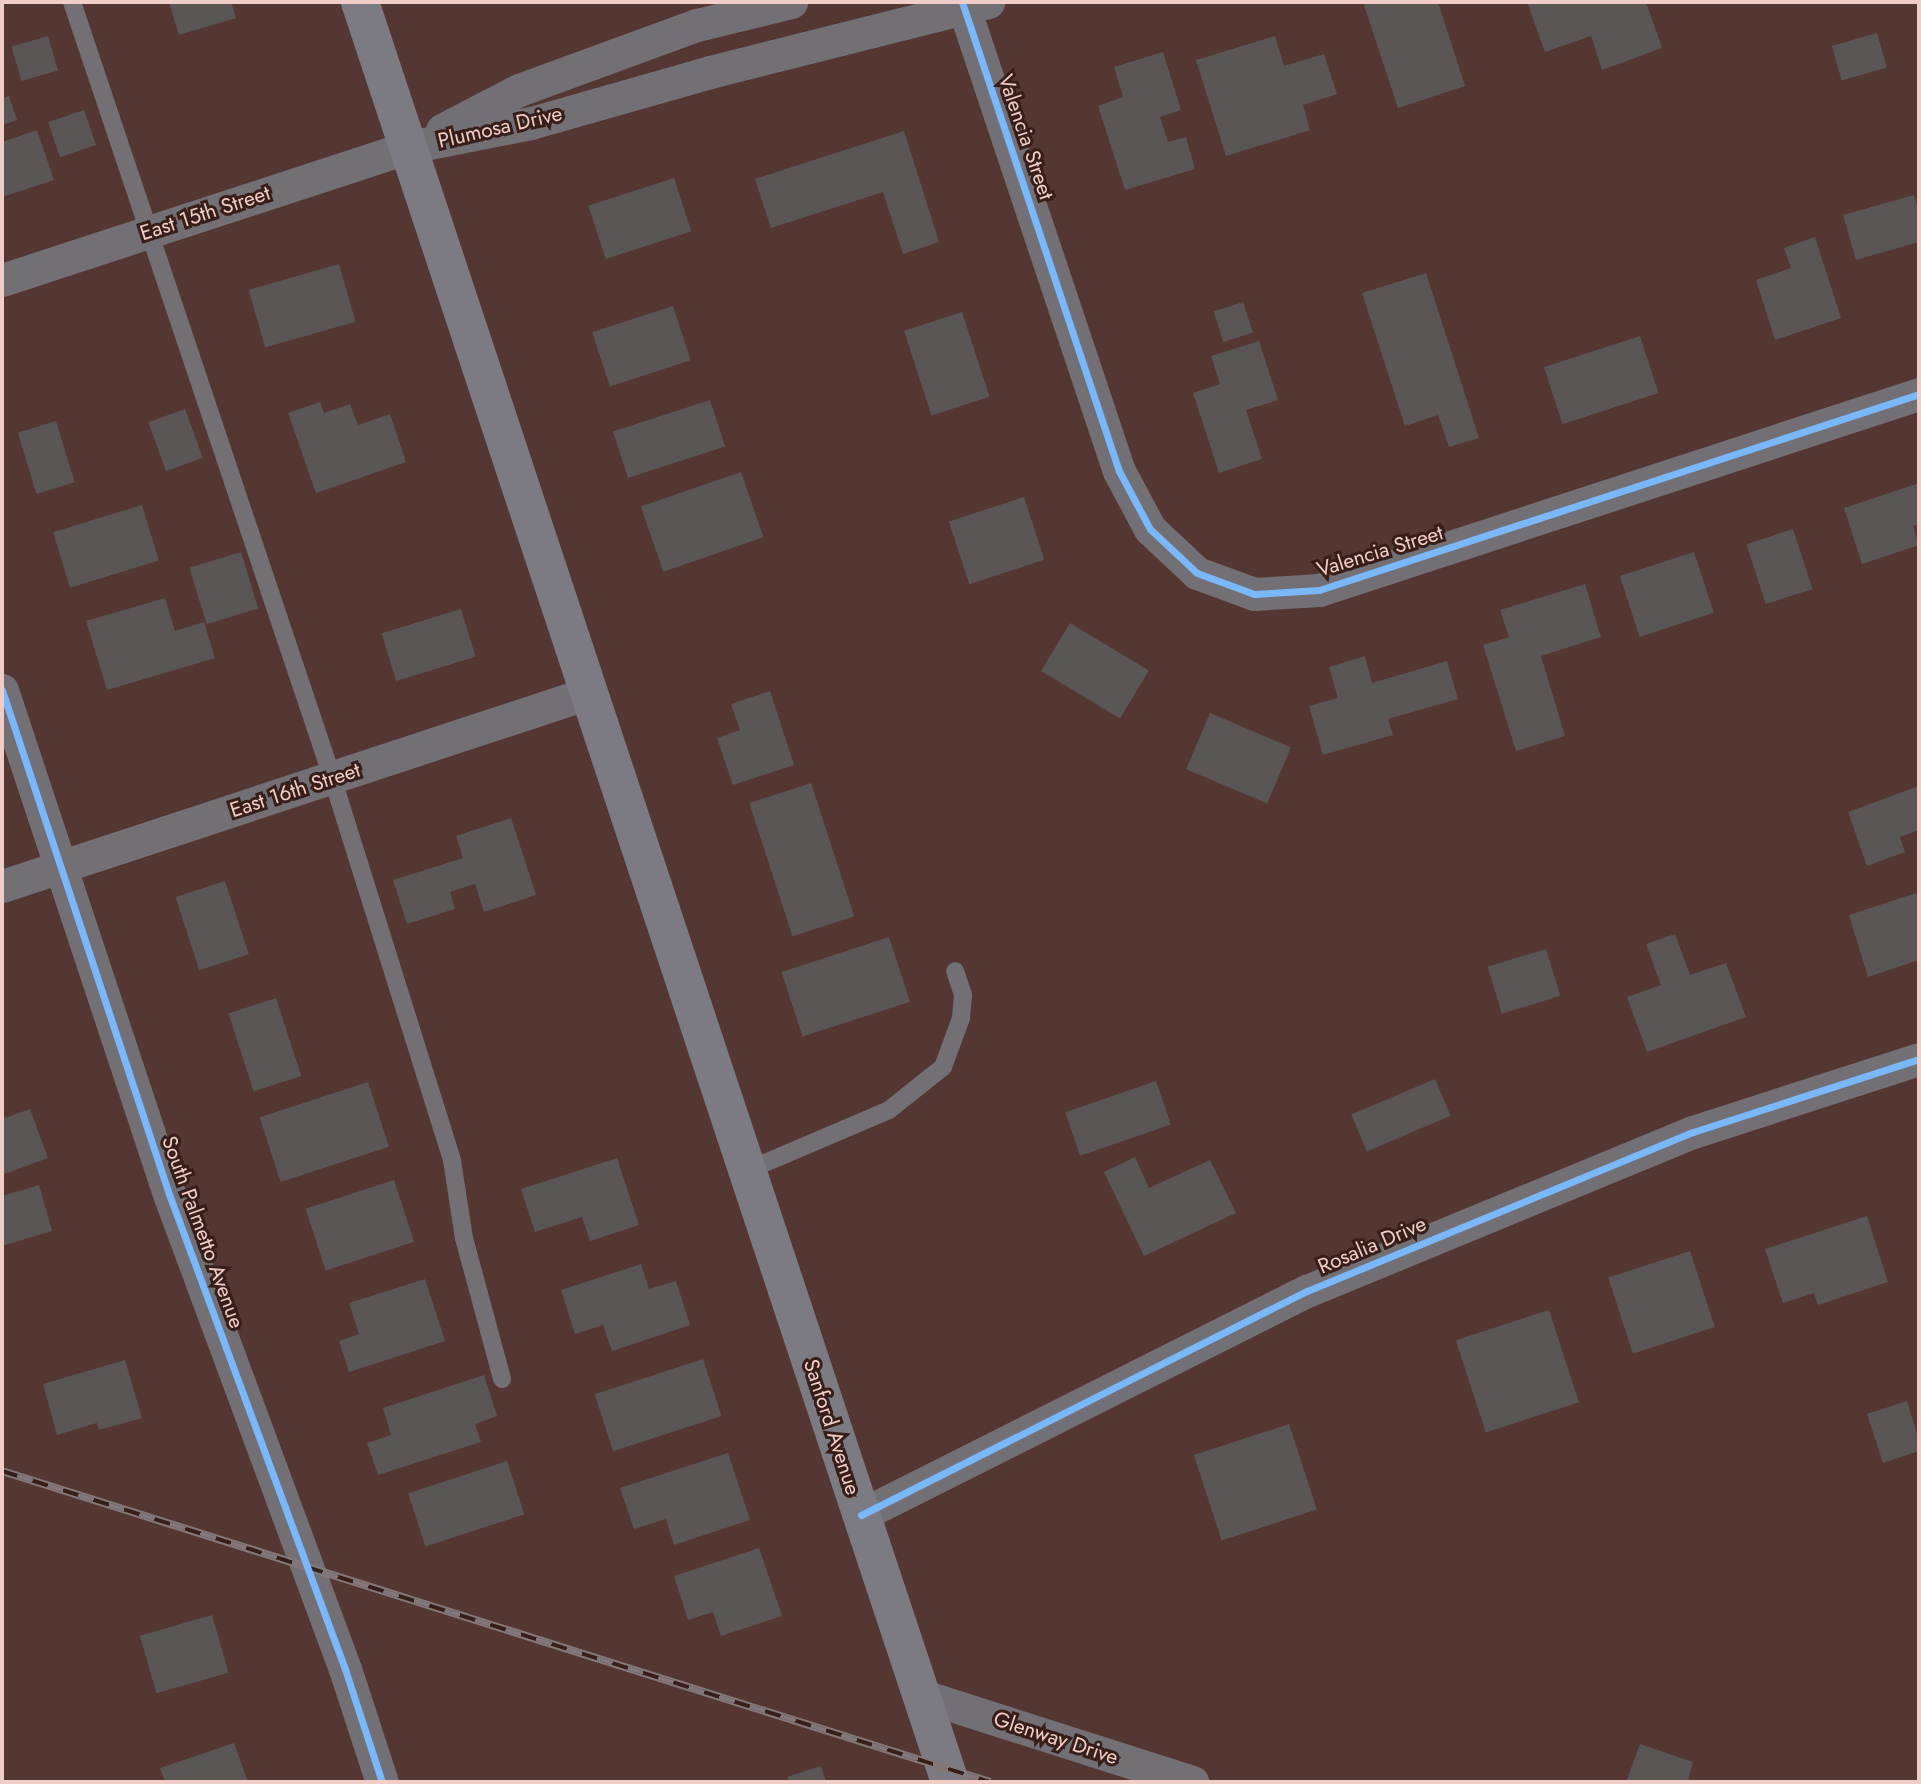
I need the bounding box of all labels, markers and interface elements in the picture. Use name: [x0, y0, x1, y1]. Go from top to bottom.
street label: Valencia Street: [993, 71, 1059, 203]
street label: Plumosa Drive: [435, 100, 565, 154]
street label: East 15th Street: [137, 180, 273, 246]
street label: Valencia Street: [1314, 520, 1446, 582]
street label: East 16th Street: [227, 757, 363, 823]
street label: South Palmetto Avenue: [157, 1132, 249, 1332]
street label: Rosalia Drive: [1314, 1211, 1430, 1279]
street label: Sanford Avenue: [798, 1356, 866, 1498]
street label: Glenway Drive: [991, 1706, 1121, 1770]

